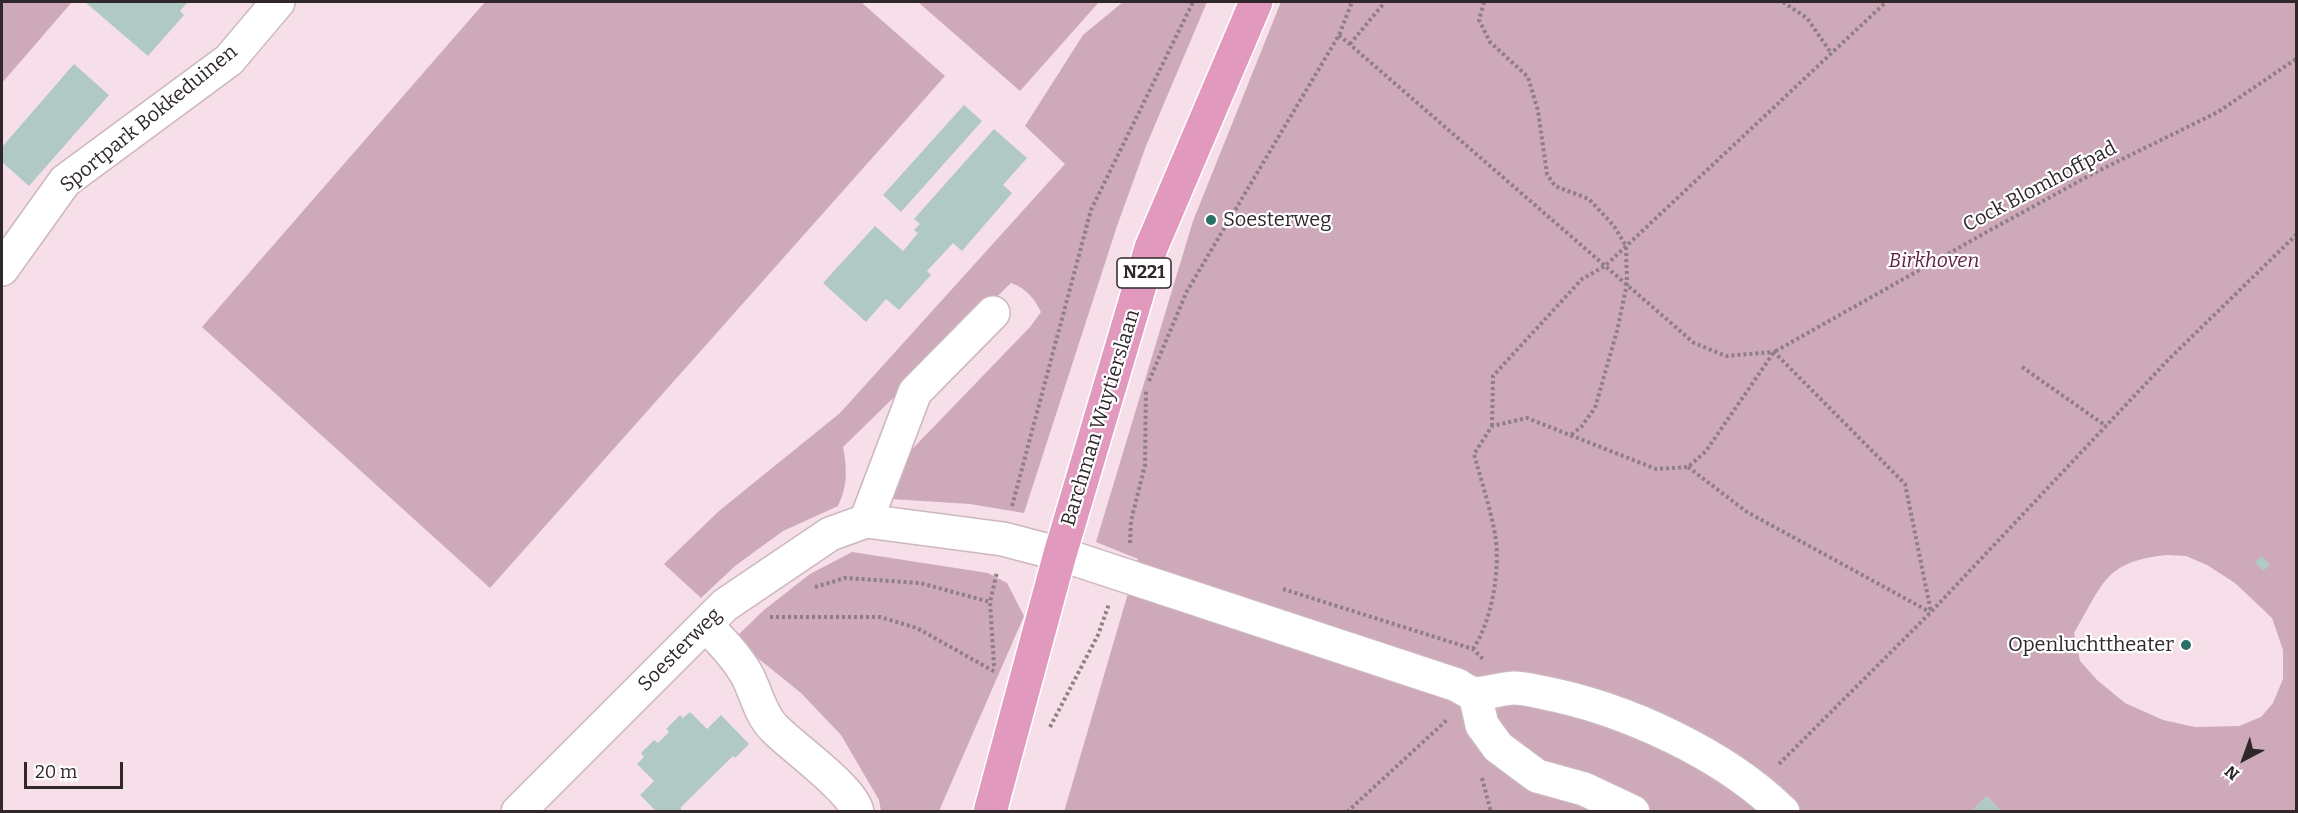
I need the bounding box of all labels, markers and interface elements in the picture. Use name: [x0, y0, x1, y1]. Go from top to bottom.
street label: Sportpark Bokkeduinen: [56, 40, 242, 198]
street label: Cock Blomhoffpad: [1959, 136, 2121, 238]
place label: Soesterweg: [1223, 208, 1331, 232]
marker: Soesterweg: [1204, 213, 1218, 227]
park label: Birkhoven: [1889, 249, 1979, 273]
road number: N221: [1117, 258, 1171, 288]
street label: Barchman Wuytierslaan: [1057, 307, 1145, 529]
street label: Soesterweg: [633, 603, 727, 697]
place label: Openluchttheater: [2008, 633, 2174, 657]
marker: Openluchttheater: [2179, 638, 2193, 652]
north arrow: [2214, 729, 2274, 789]
scale bar: [27, 750, 126, 788]
text: 20 m: [35, 761, 77, 783]
text: N: [2221, 762, 2243, 784]

